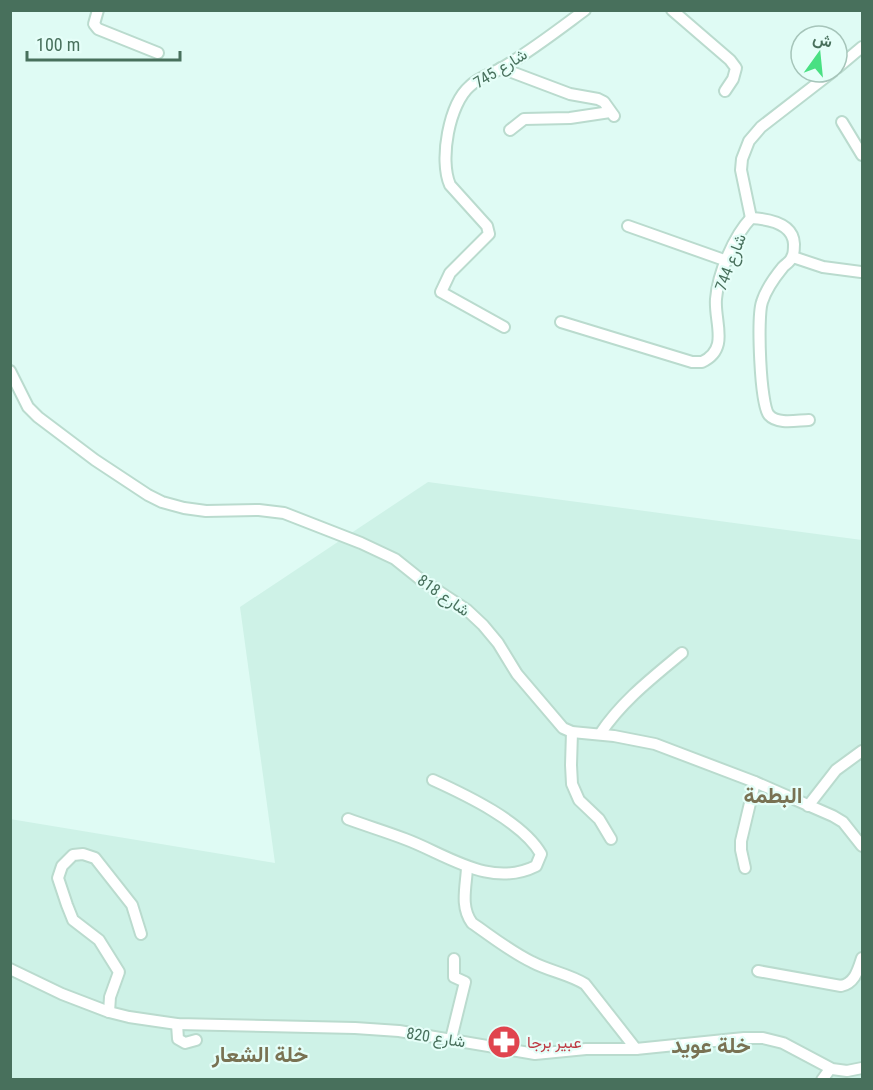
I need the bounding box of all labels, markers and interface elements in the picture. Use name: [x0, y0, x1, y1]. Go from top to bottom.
scale bar: [27, 24, 180, 62]
north arrow: [789, 24, 849, 84]
text: ش: [811, 28, 835, 52]
text: 100 m: [36, 34, 80, 55]
street label: شارع 745: [470, 45, 532, 94]
street label: شارع 744: [711, 231, 752, 294]
street label: شارع 818: [413, 571, 474, 622]
district label: البطمة: [743, 783, 803, 809]
street label: شارع 820: [405, 1023, 467, 1054]
pharmacy icon: عبير برجا: [486, 1024, 522, 1060]
place label: عبير برجا: [527, 1033, 582, 1053]
district label: خلة عويد: [671, 1033, 751, 1059]
district label: خلة الشعار: [211, 1042, 308, 1068]

